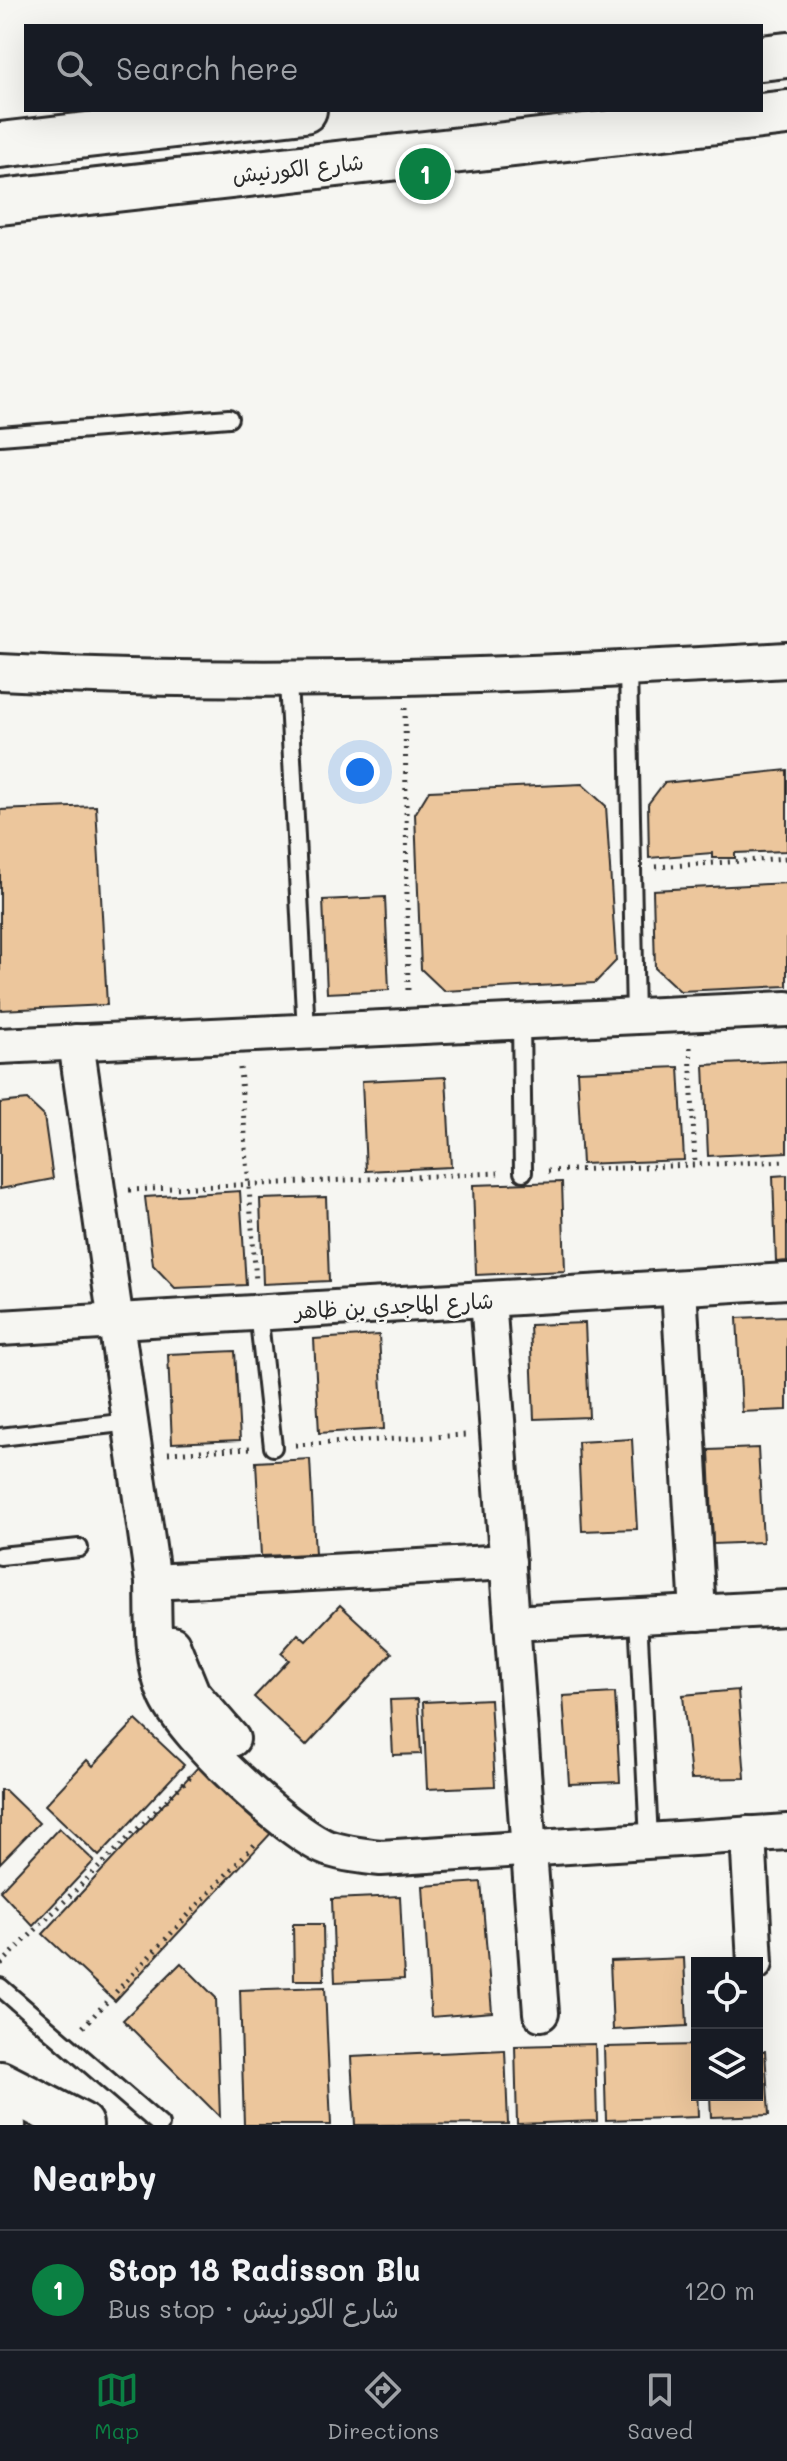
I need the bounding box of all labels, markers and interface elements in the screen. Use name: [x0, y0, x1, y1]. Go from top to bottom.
search box: [24, 24, 763, 112]
icon: search: [52, 46, 96, 90]
text: Search here: [116, 48, 299, 88]
pin: 1: [399, 144, 451, 204]
street label: شارع الكورنيش: [231, 147, 365, 191]
your location: [340, 752, 380, 792]
street label: شارع الماجدي بن ظاهر: [292, 1285, 494, 1328]
map controls: [691, 1957, 763, 2101]
button: locate: [691, 1957, 763, 2029]
button: layers: [691, 2029, 763, 2101]
text: Nearby: [32, 2155, 157, 2200]
text: Stop 18 Radisson Blu: [108, 2249, 421, 2289]
text: 1: [52, 2273, 64, 2307]
text: 120 m: [684, 2273, 755, 2307]
text: Bus stop · شارع الكورنيش: [108, 2291, 399, 2325]
tab: Map: [94, 2368, 139, 2445]
tab: Directions: [327, 2368, 439, 2445]
tab: Saved: [628, 2368, 693, 2445]

